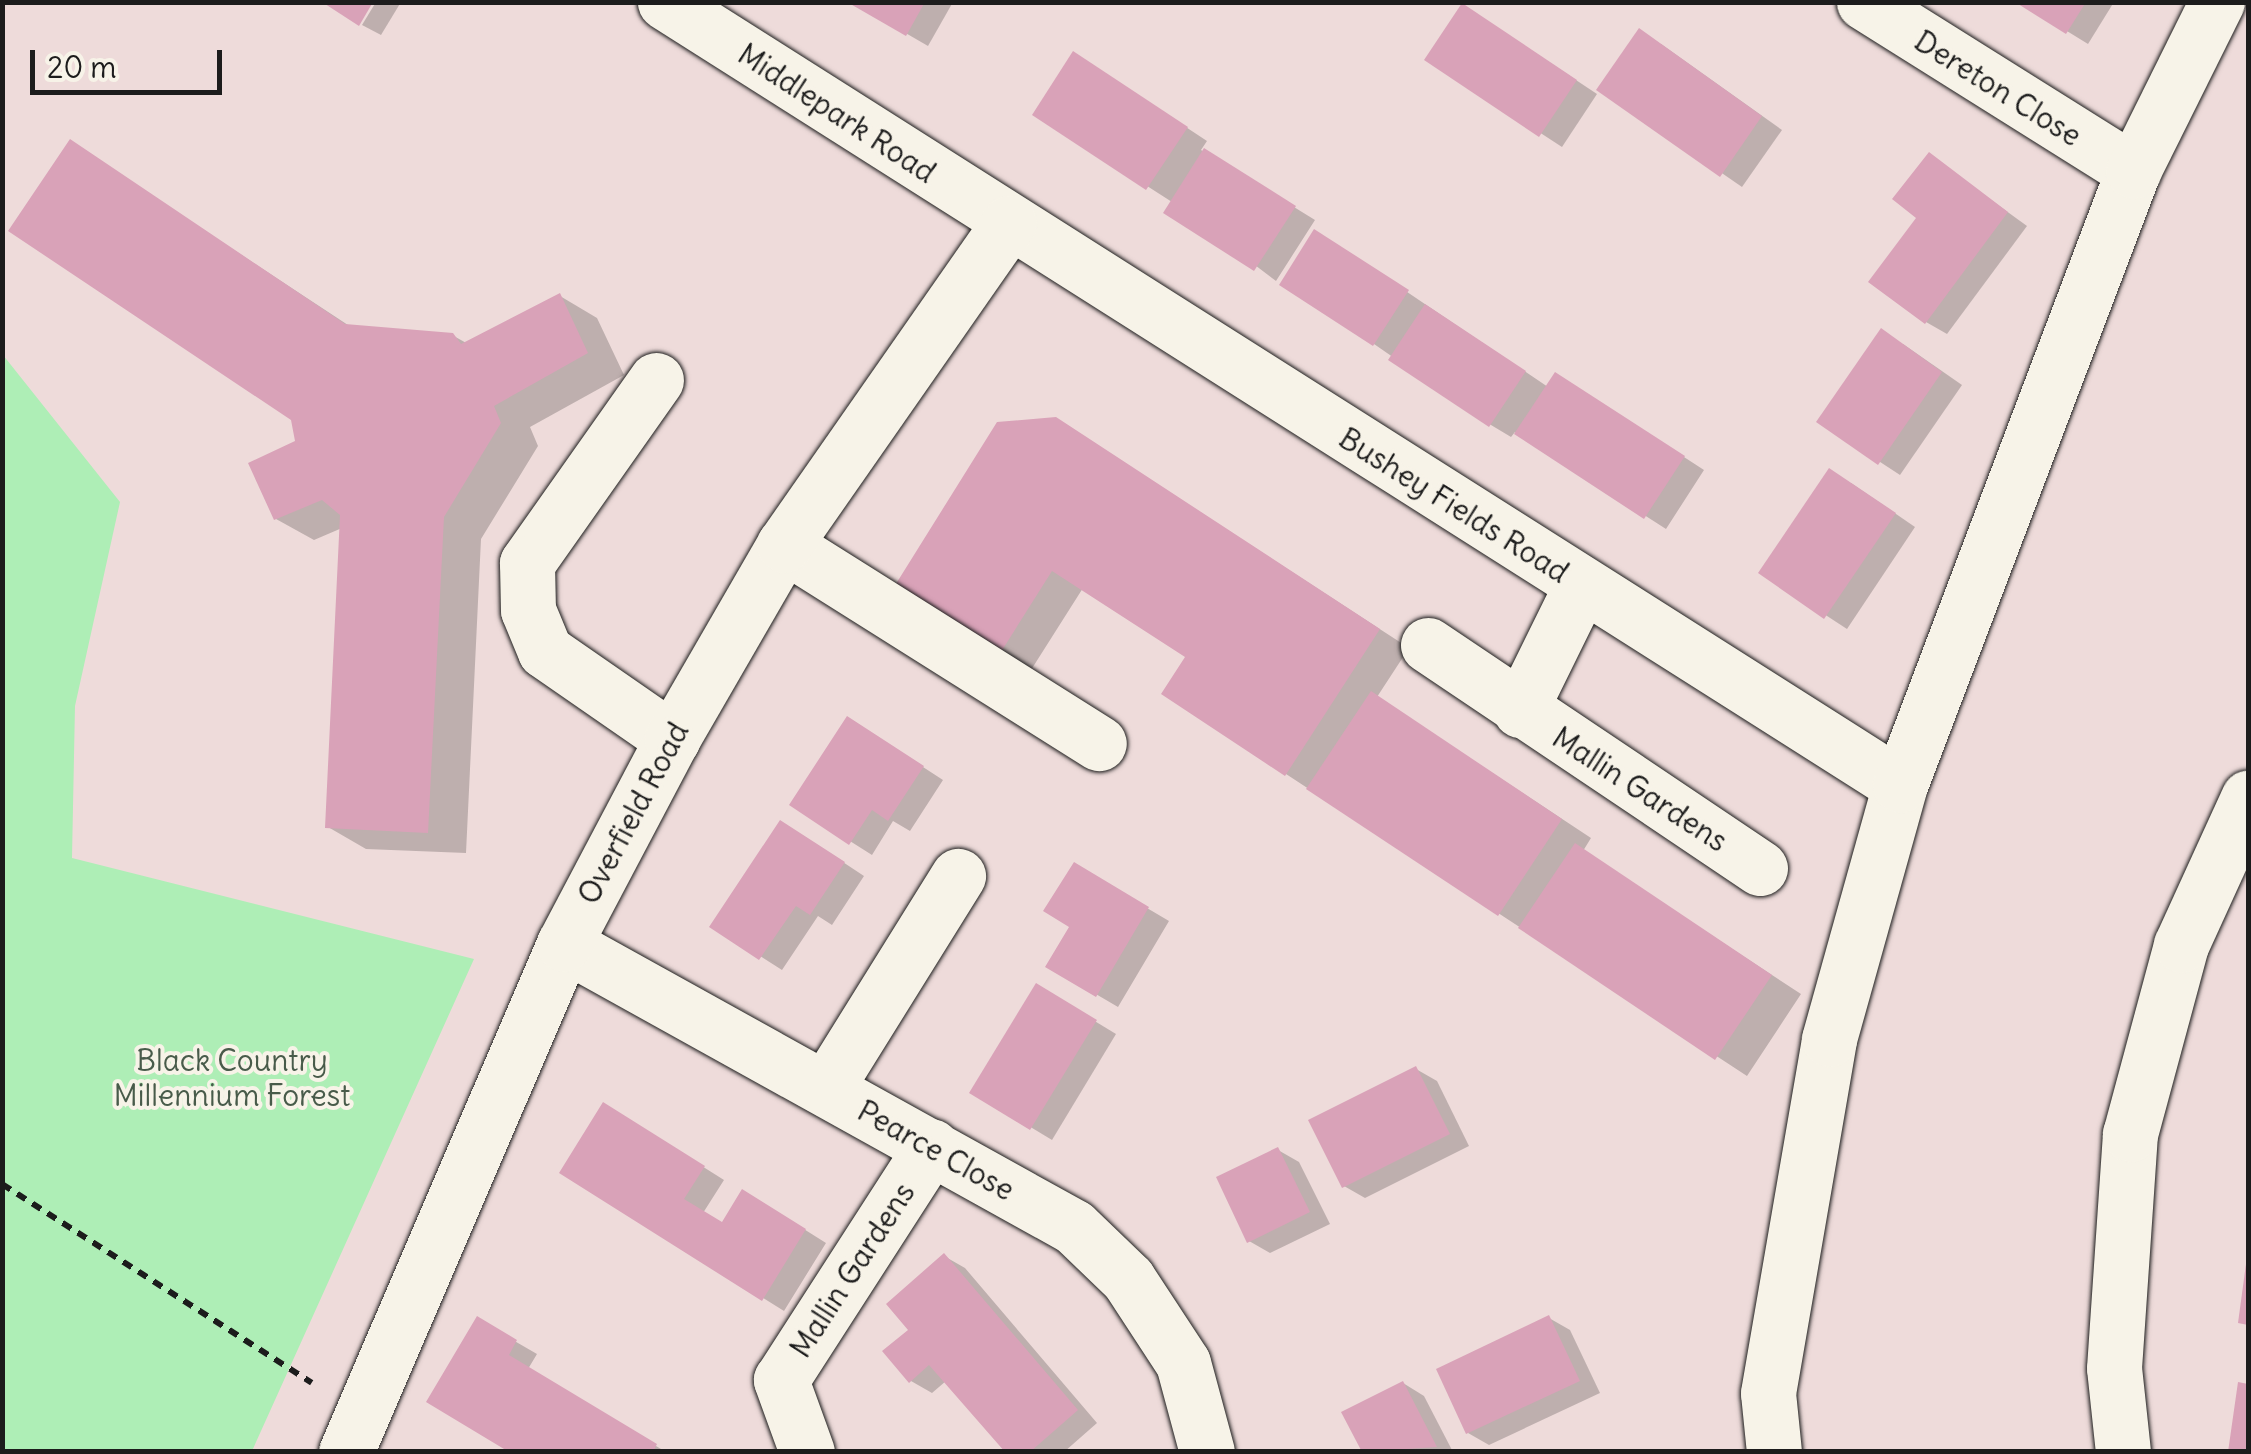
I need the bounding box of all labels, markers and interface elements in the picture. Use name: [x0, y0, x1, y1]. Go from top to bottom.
street label: Dereton Close: [1908, 23, 2088, 153]
scale bar: [35, 30, 228, 92]
street label: Middlepark Road: [731, 36, 943, 190]
text: 20 m: [47, 48, 117, 86]
street label: Bushey Fields Road: [1333, 420, 1575, 590]
street label: Overfield Road: [570, 716, 696, 910]
street label: Mallin Gardens: [1546, 719, 1734, 859]
park label: Black Country Millennium Forest: [114, 1042, 350, 1112]
street label: Pearce Close: [851, 1092, 1021, 1208]
street label: Mallin Gardens: [782, 1176, 922, 1364]

